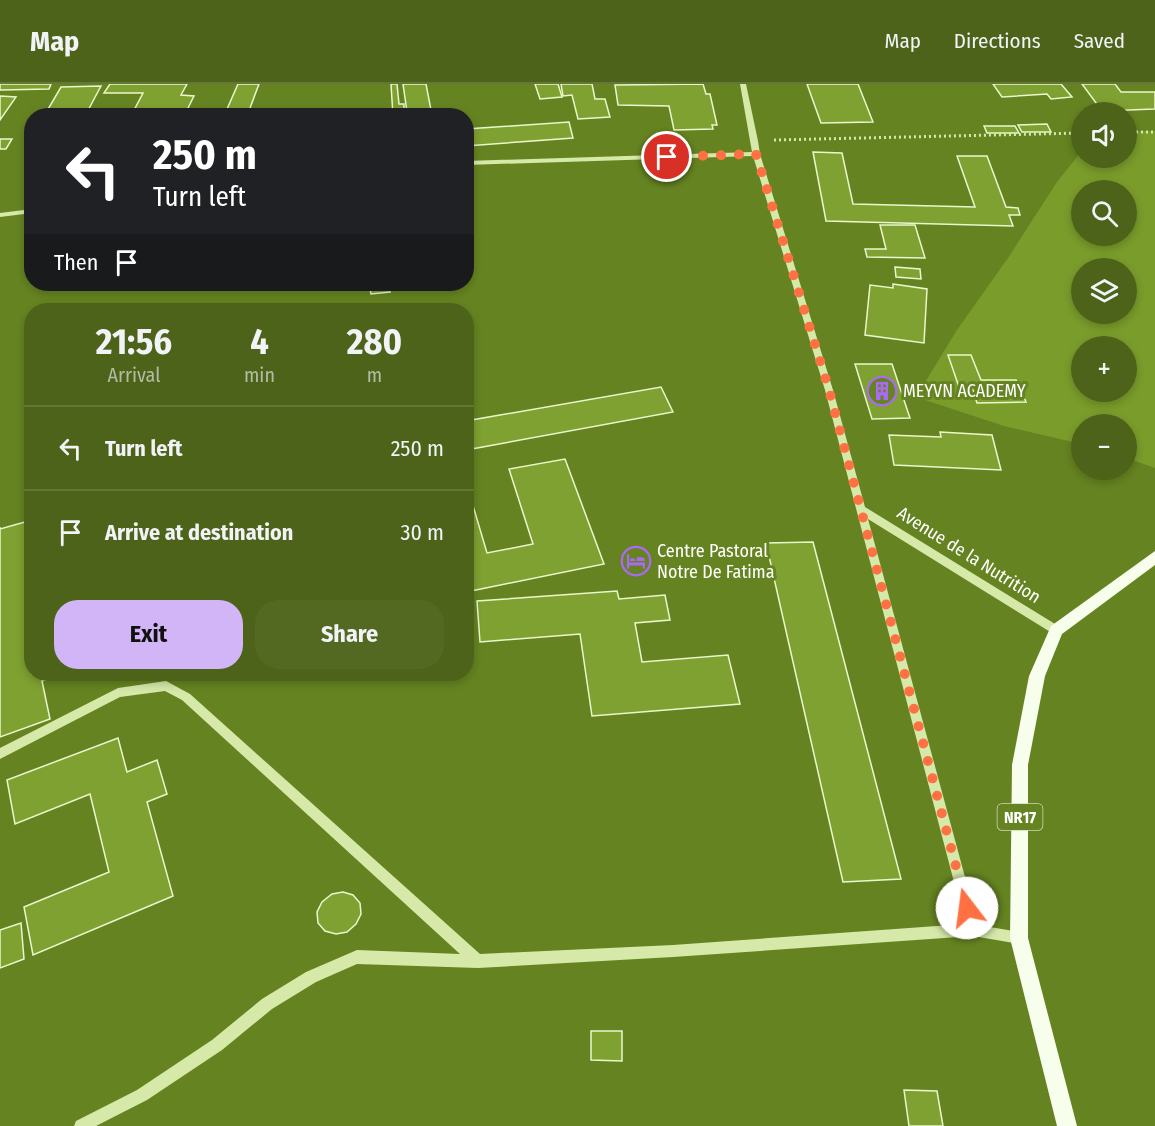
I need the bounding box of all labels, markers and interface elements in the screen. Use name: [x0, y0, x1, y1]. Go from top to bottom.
text: Map: [30, 25, 79, 58]
text: Map: [884, 28, 921, 54]
text: Directions: [954, 28, 1041, 54]
text: Saved: [1074, 28, 1125, 54]
map controls: [1071, 102, 1137, 480]
button: sound: [1071, 102, 1137, 168]
text: 250 m: [153, 130, 257, 180]
pin: [641, 131, 692, 182]
icon: left: [54, 132, 132, 210]
icon: arrive: [650, 140, 683, 173]
button: search: [1071, 180, 1137, 246]
text: Turn left: [153, 181, 246, 213]
icon: arrive: [110, 246, 143, 279]
text: Then: [54, 249, 98, 276]
button: layers: [1071, 258, 1137, 324]
text: 21:56: [96, 320, 172, 364]
text: 4: [250, 320, 269, 364]
text: 280: [347, 320, 402, 364]
button: +: [1071, 336, 1137, 402]
text: Arrival: [107, 363, 161, 387]
text: min: [244, 363, 275, 387]
text: m: [367, 363, 382, 387]
building icon: MEYVN ACADEMY: [866, 375, 898, 407]
place label: MEYVN ACADEMY: [903, 380, 1026, 402]
button: −: [1071, 414, 1137, 480]
icon: left: [54, 432, 87, 465]
text: Turn left: [105, 435, 183, 462]
text: 250 m: [391, 435, 444, 462]
street label: Avenue de la Nutrition: [893, 502, 1045, 608]
icon: arrive: [54, 516, 87, 549]
text: Arrive at destination: [105, 519, 293, 546]
text: 30 m: [401, 519, 444, 546]
place label: Centre Pastoral Notre De Fatima: [657, 540, 775, 583]
hotel icon: Centre Pastoral Notre De Fatima: [620, 545, 652, 577]
button: Exit: [54, 600, 243, 669]
button: Share: [255, 600, 444, 669]
road number: NR17: [998, 804, 1042, 830]
position arrow: [935, 876, 999, 940]

